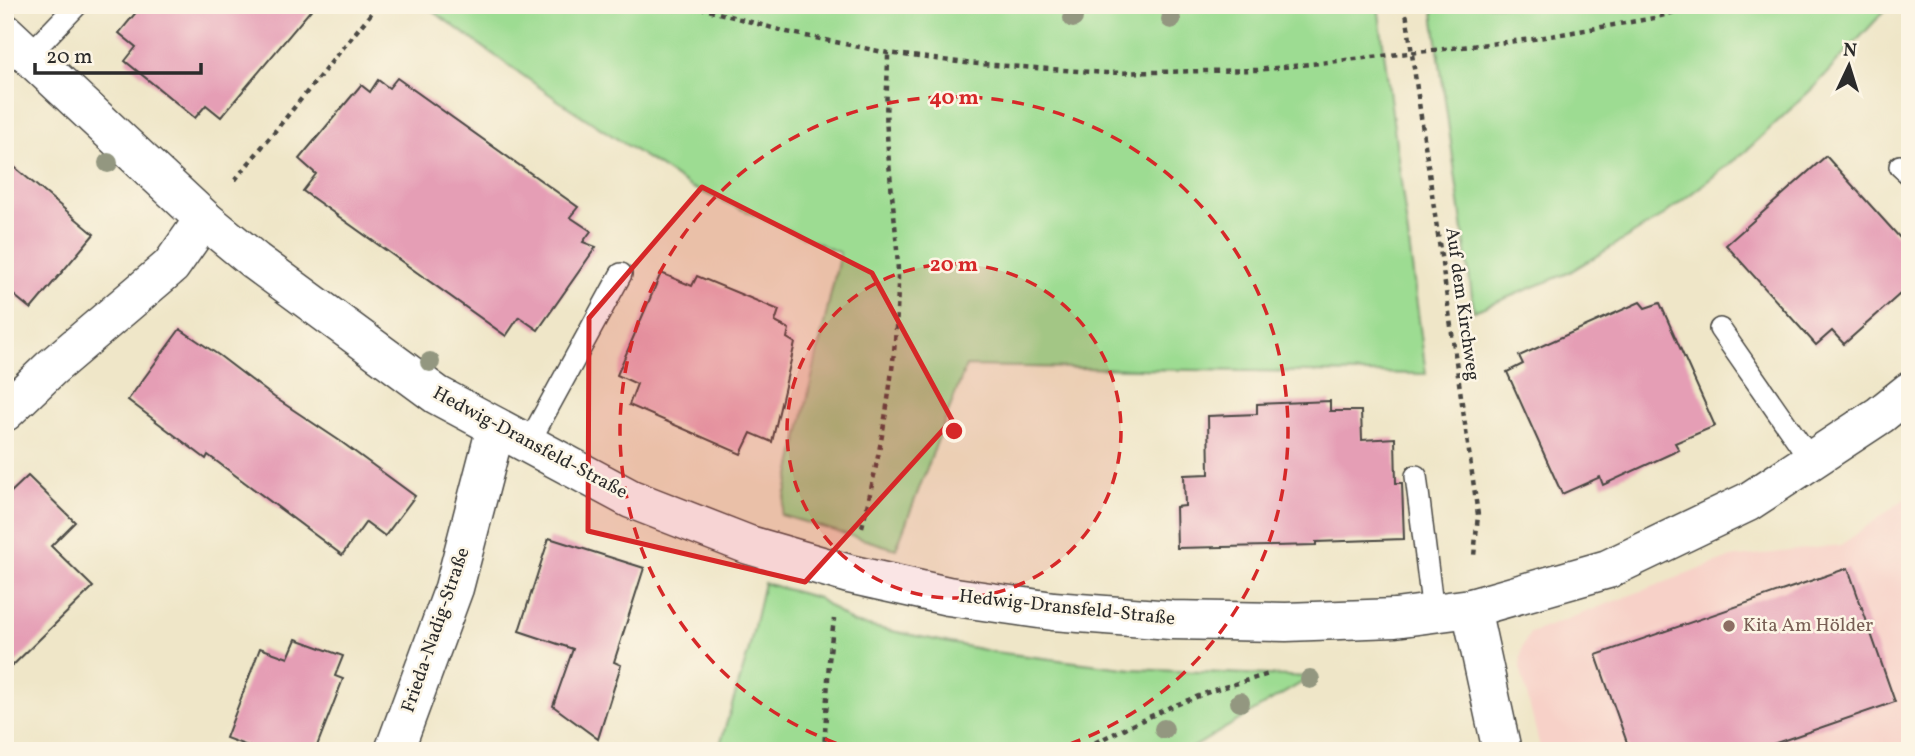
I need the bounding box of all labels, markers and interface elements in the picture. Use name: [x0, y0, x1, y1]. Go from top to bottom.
scale bar: [35, 32, 201, 76]
north arrow: [1814, 32, 1884, 102]
text: N: [1842, 38, 1858, 65]
text: 20 m: [46, 43, 92, 72]
text: 40 m: [929, 84, 979, 113]
street label: Auf dem Kirchweg: [1438, 226, 1486, 382]
text: 20 m: [930, 251, 978, 280]
street label: Hedwig-Dransfeld-Straße: [428, 381, 632, 505]
centre of rings: [942, 419, 966, 443]
street label: Frieda-Nadig-Straße: [396, 544, 476, 716]
street label: Hedwig-Dransfeld-Straße: [958, 584, 1176, 632]
place label: Kita Am Hölder: [1743, 613, 1873, 639]
marker: Kita Am Hölder: [1721, 618, 1737, 634]

